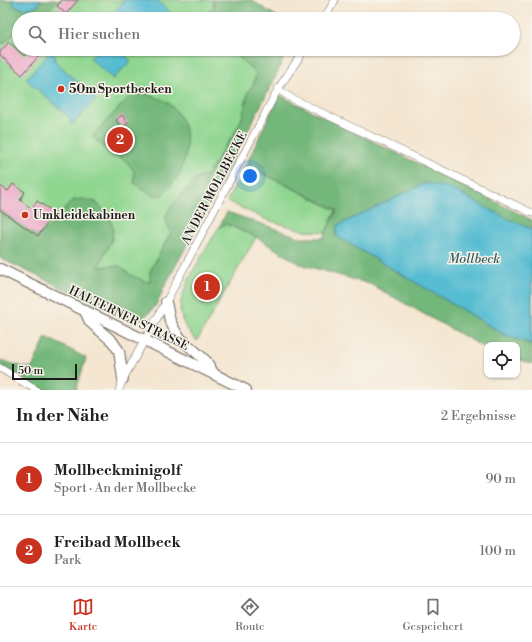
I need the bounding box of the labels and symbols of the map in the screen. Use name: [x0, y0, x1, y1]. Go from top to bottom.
place label: 50m Sportbecken: [69, 82, 172, 97]
marker: 50m Sportbecken: [56, 84, 66, 94]
pin: 2: [107, 125, 133, 155]
street label: AN DER MOLLBECKE: [178, 129, 251, 248]
your location: [240, 166, 260, 186]
place label: Umkleidekabinen: [33, 208, 136, 223]
marker: Umkleidekabinen: [20, 210, 30, 220]
water label: Mollbeck: [448, 251, 500, 267]
pin: 1: [194, 272, 220, 302]
street label: HALTERNER STRASSE: [66, 283, 191, 354]
scale bar: [12, 362, 77, 381]

